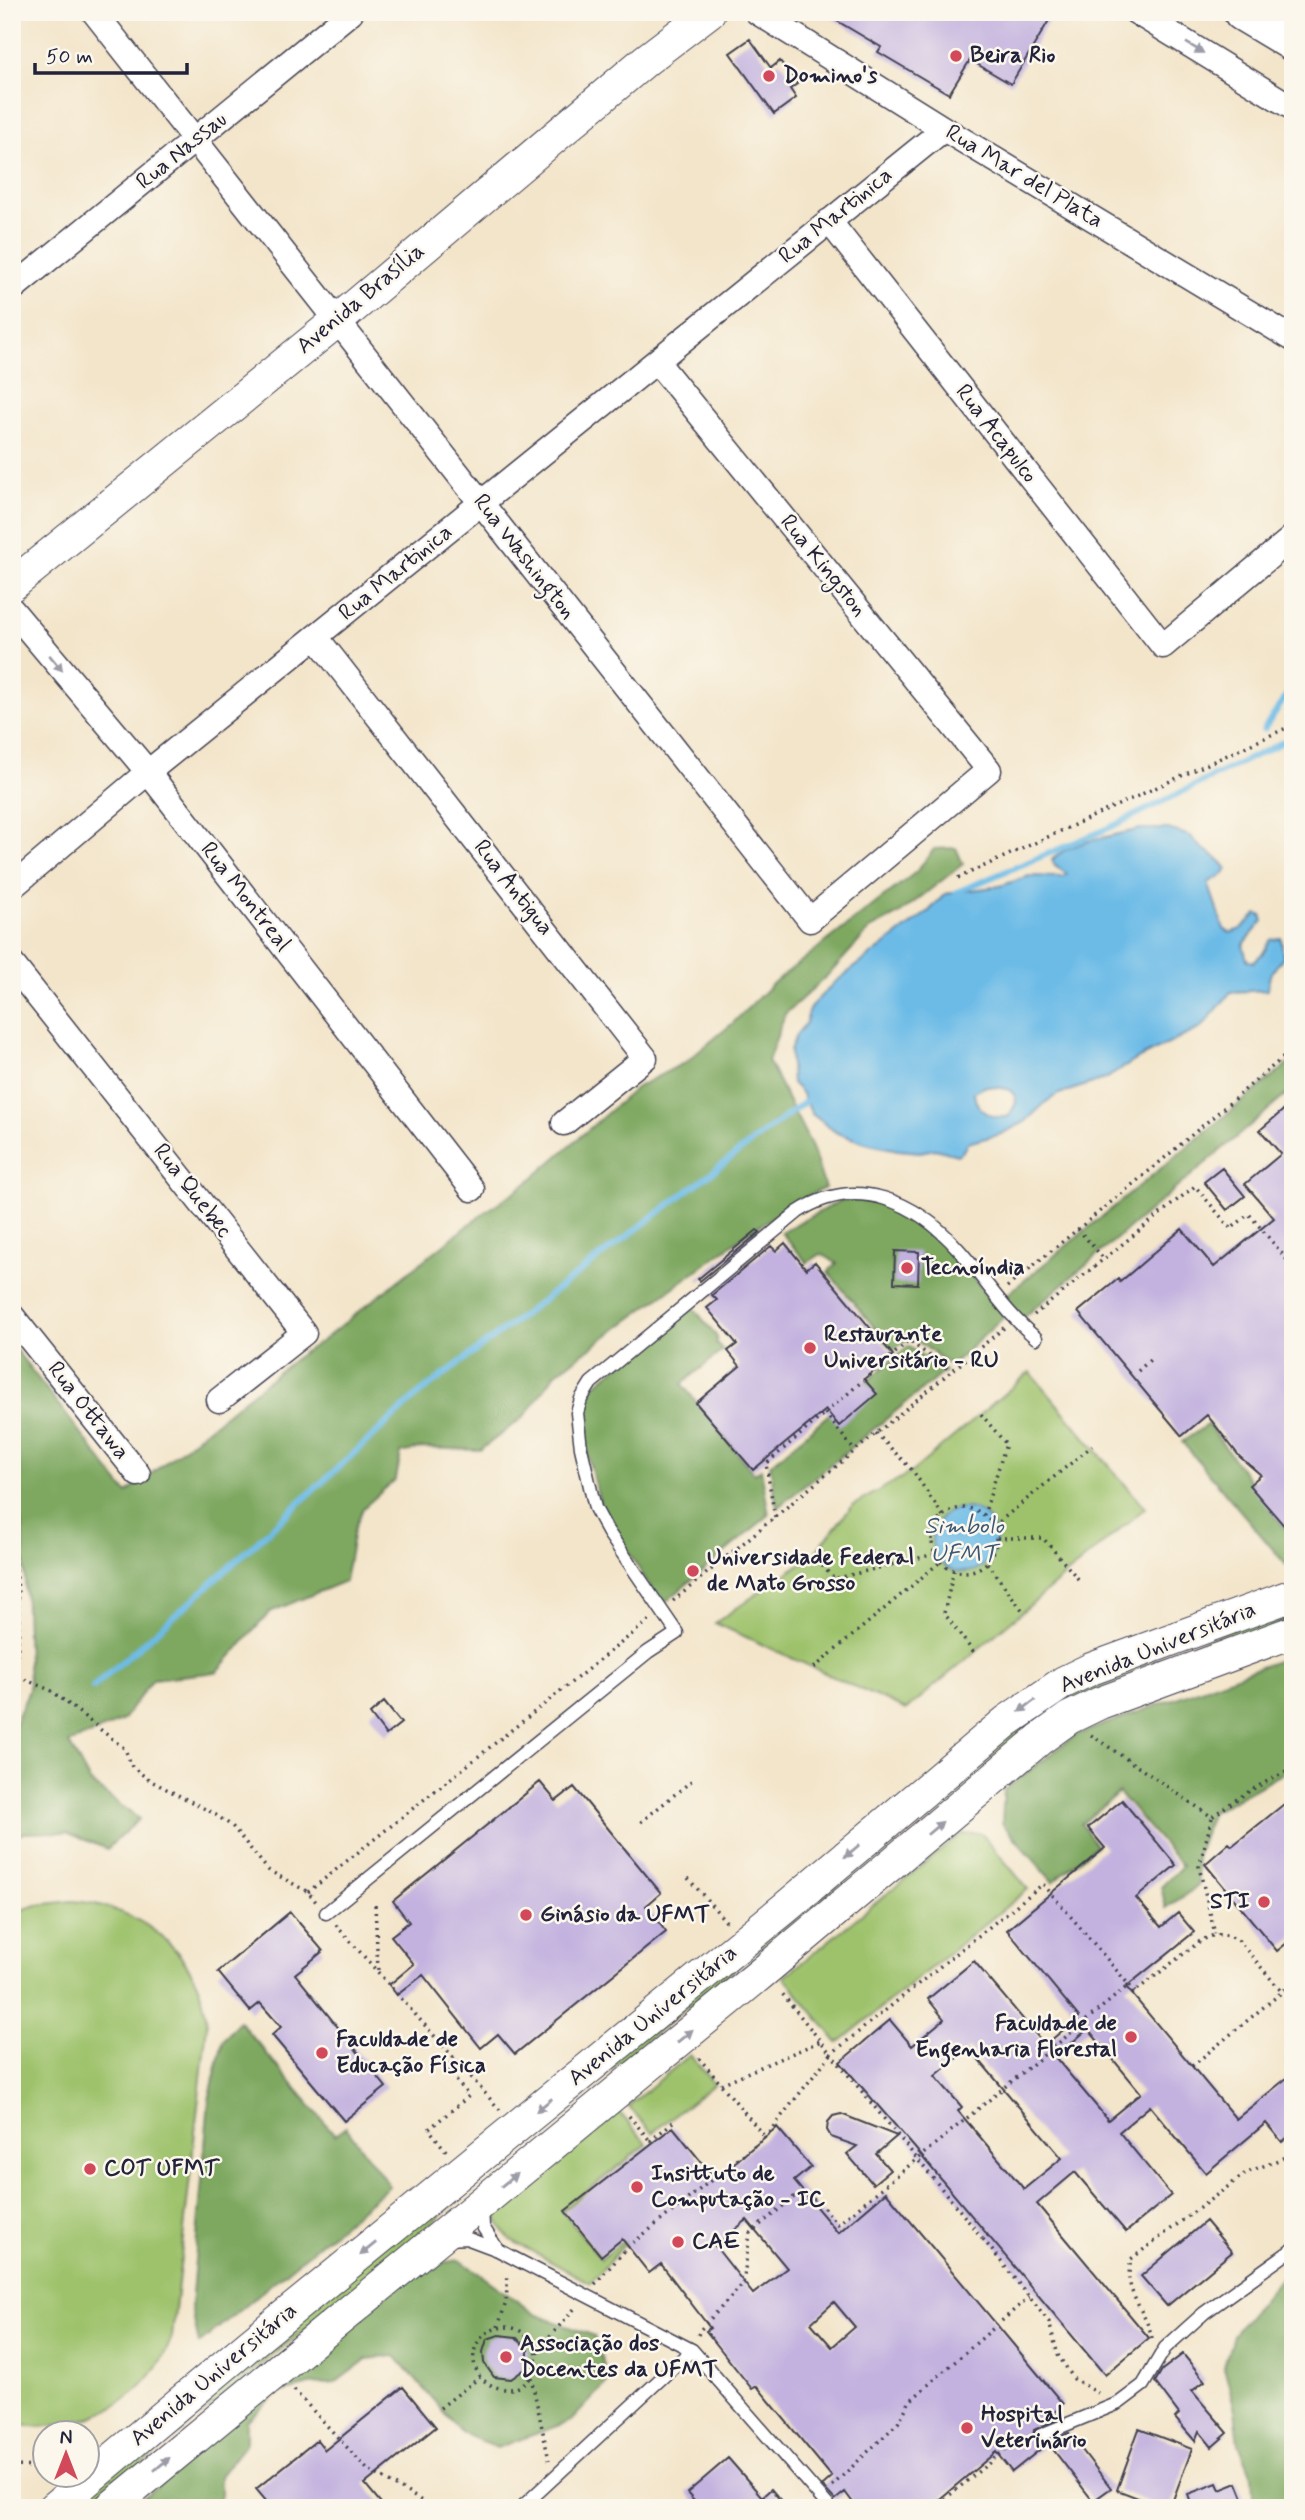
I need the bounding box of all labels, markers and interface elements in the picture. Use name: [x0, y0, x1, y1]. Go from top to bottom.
scale bar: [35, 32, 187, 76]
place label: Beira Rio: [970, 41, 1055, 71]
one-way arrow: [1185, 41, 1204, 54]
text: 50 m: [46, 43, 93, 71]
marker: Beira Rio: [948, 48, 964, 64]
place label: Domino's: [783, 61, 878, 91]
marker: Domino's: [761, 68, 777, 84]
street label: Rua Nassau: [130, 105, 234, 197]
street label: Rua Mar del Plata: [939, 118, 1109, 236]
street label: Rua Martinica: [773, 161, 899, 271]
street label: Avenida Brasília: [291, 237, 431, 361]
street label: Rua Acapulco: [948, 378, 1044, 490]
street label: Rua Washington: [464, 488, 582, 627]
street label: Rua Kingston: [771, 509, 874, 625]
street label: Rua Martinica: [333, 518, 459, 628]
one-way arrow: [48, 654, 63, 671]
street label: Rua Antigua: [466, 834, 560, 942]
street label: Rua Montreal: [193, 836, 297, 958]
street label: Rua Quebec: [146, 1138, 238, 1244]
place label: Tecnoíndia: [921, 1253, 1025, 1283]
marker: Tecnoíndia: [899, 1260, 915, 1276]
place label: Restaurante Universitário - RU: [824, 1320, 999, 1376]
marker: Restaurante Universitário - RU: [802, 1340, 818, 1356]
street label: Rua Ottawa: [40, 1355, 136, 1467]
water label: Simbolo UFMT: [924, 1511, 1004, 1570]
place label: Universidade Federal de Mato Grosso: [707, 1543, 914, 1599]
marker: Universidade Federal de Mato Grosso: [685, 1563, 701, 1579]
street label: Avenida Universitária: [1055, 1595, 1261, 1701]
one-way arrow: [1018, 1699, 1036, 1713]
one-way arrow: [926, 1821, 943, 1836]
one-way arrow: [843, 1843, 861, 1859]
place label: STI: [1210, 1887, 1250, 1917]
marker: STI: [1256, 1894, 1272, 1910]
place label: Ginásio da UFMT: [540, 1900, 710, 1930]
marker: Ginásio da UFMT: [518, 1907, 534, 1923]
street label: Avenida Universitária: [562, 1938, 744, 2094]
place label: Faculdade de Engenharia Florestal: [915, 2009, 1117, 2068]
place label: Faculdade de Educação Física: [336, 2025, 486, 2081]
one-way arrow: [676, 2029, 693, 2044]
marker: Faculdade de Engenharia Florestal: [1123, 2029, 1139, 2045]
marker: Faculdade de Educação Física: [314, 2045, 330, 2061]
one-way arrow: [536, 2097, 554, 2112]
place label: COT UFMT: [104, 2154, 220, 2184]
place label: Insittuto de Computação - IC: [651, 2159, 826, 2215]
marker: COT UFMT: [82, 2161, 98, 2177]
one-way arrow: [500, 2173, 517, 2188]
marker: Insittuto de Computação - IC: [629, 2179, 645, 2195]
place label: CAE: [692, 2227, 740, 2257]
marker: CAE: [670, 2234, 686, 2250]
one-way arrow: [359, 2241, 377, 2256]
street label: Avenida Universitária: [124, 2296, 304, 2454]
place label: Associação dos Docentes da UFMT: [520, 2329, 718, 2385]
marker: Associação dos Docentes da UFMT: [498, 2349, 514, 2365]
place label: Hospital Veterinário: [981, 2400, 1086, 2456]
north arrow: [32, 2418, 102, 2488]
marker: Hospital Veterinário: [959, 2420, 975, 2436]
text: N: [60, 2426, 72, 2451]
one-way arrow: [153, 2457, 171, 2472]

